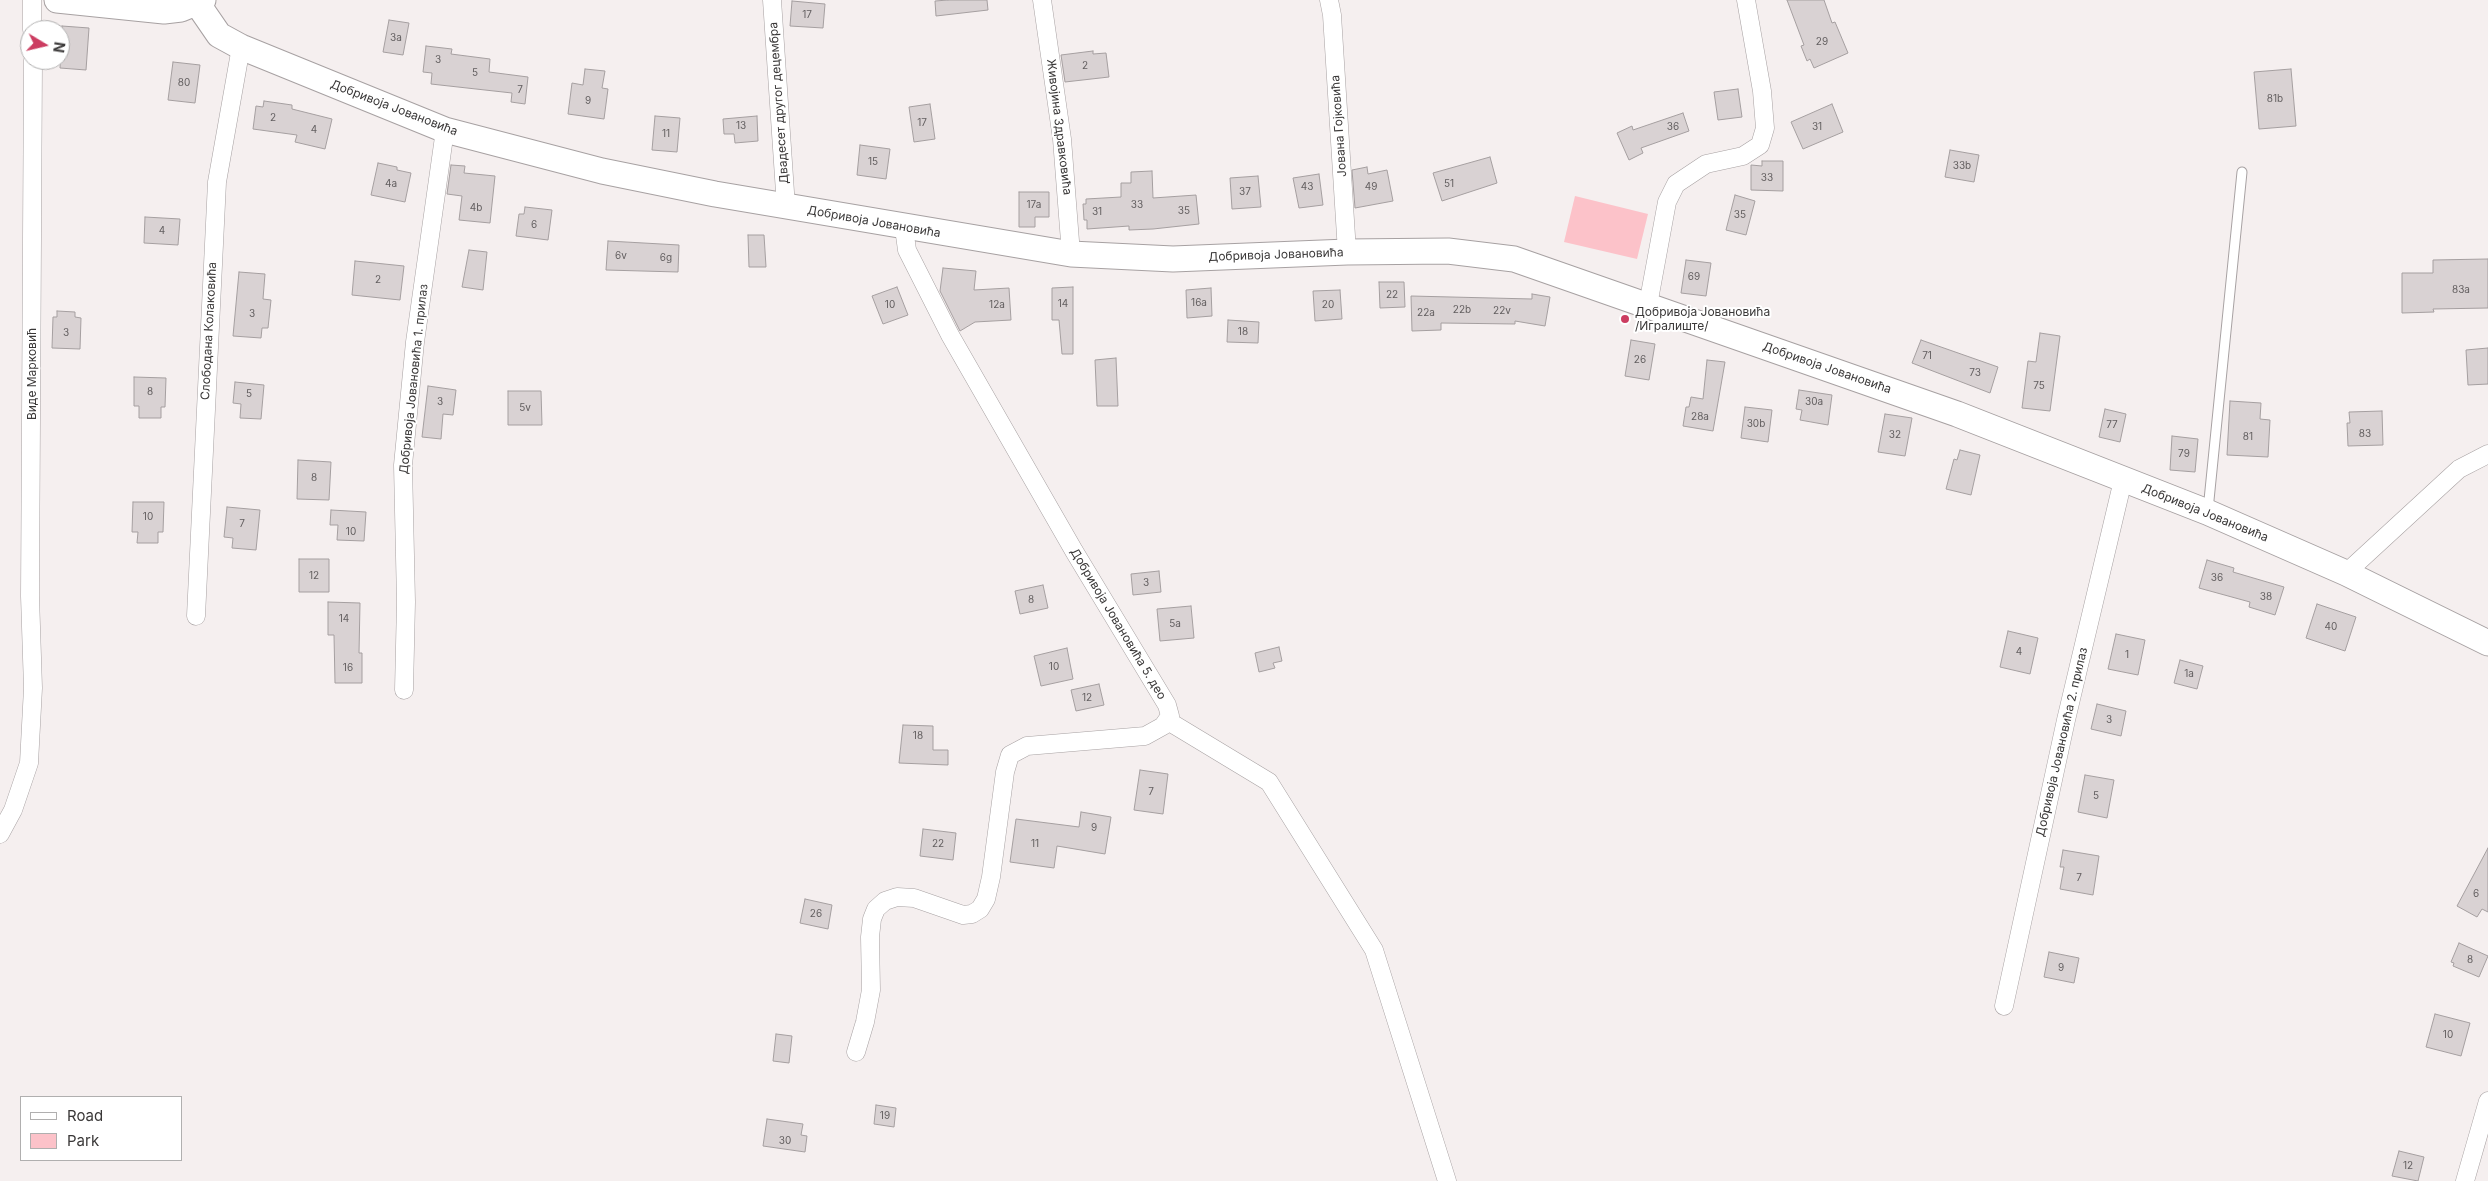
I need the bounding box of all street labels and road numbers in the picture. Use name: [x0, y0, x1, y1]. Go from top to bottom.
street label: Двадесет другог децембра: [766, 22, 792, 184]
street label: Живојина Здравковића: [1044, 58, 1074, 196]
street label: Јована Гојковића: [1328, 75, 1350, 177]
street label: Добривоја Јовановића: [328, 77, 460, 139]
street label: Добривоја Јовановића: [806, 203, 942, 241]
street label: Добривоја Јовановића: [1208, 245, 1344, 265]
street label: Слободана Колаковића: [198, 262, 220, 400]
street label: Добривоја Јовановића 1. прилаз: [397, 283, 431, 475]
street label: Виде Марковић: [25, 328, 39, 420]
street label: Добривоја Јовановића: [1761, 339, 1893, 397]
street label: Добривоја Јовановића: [2140, 481, 2270, 545]
street label: Добривоја Јовановића 5. део: [1067, 546, 1169, 702]
street label: Добривоја Јовановића 2. прилаз: [2033, 646, 2091, 838]

